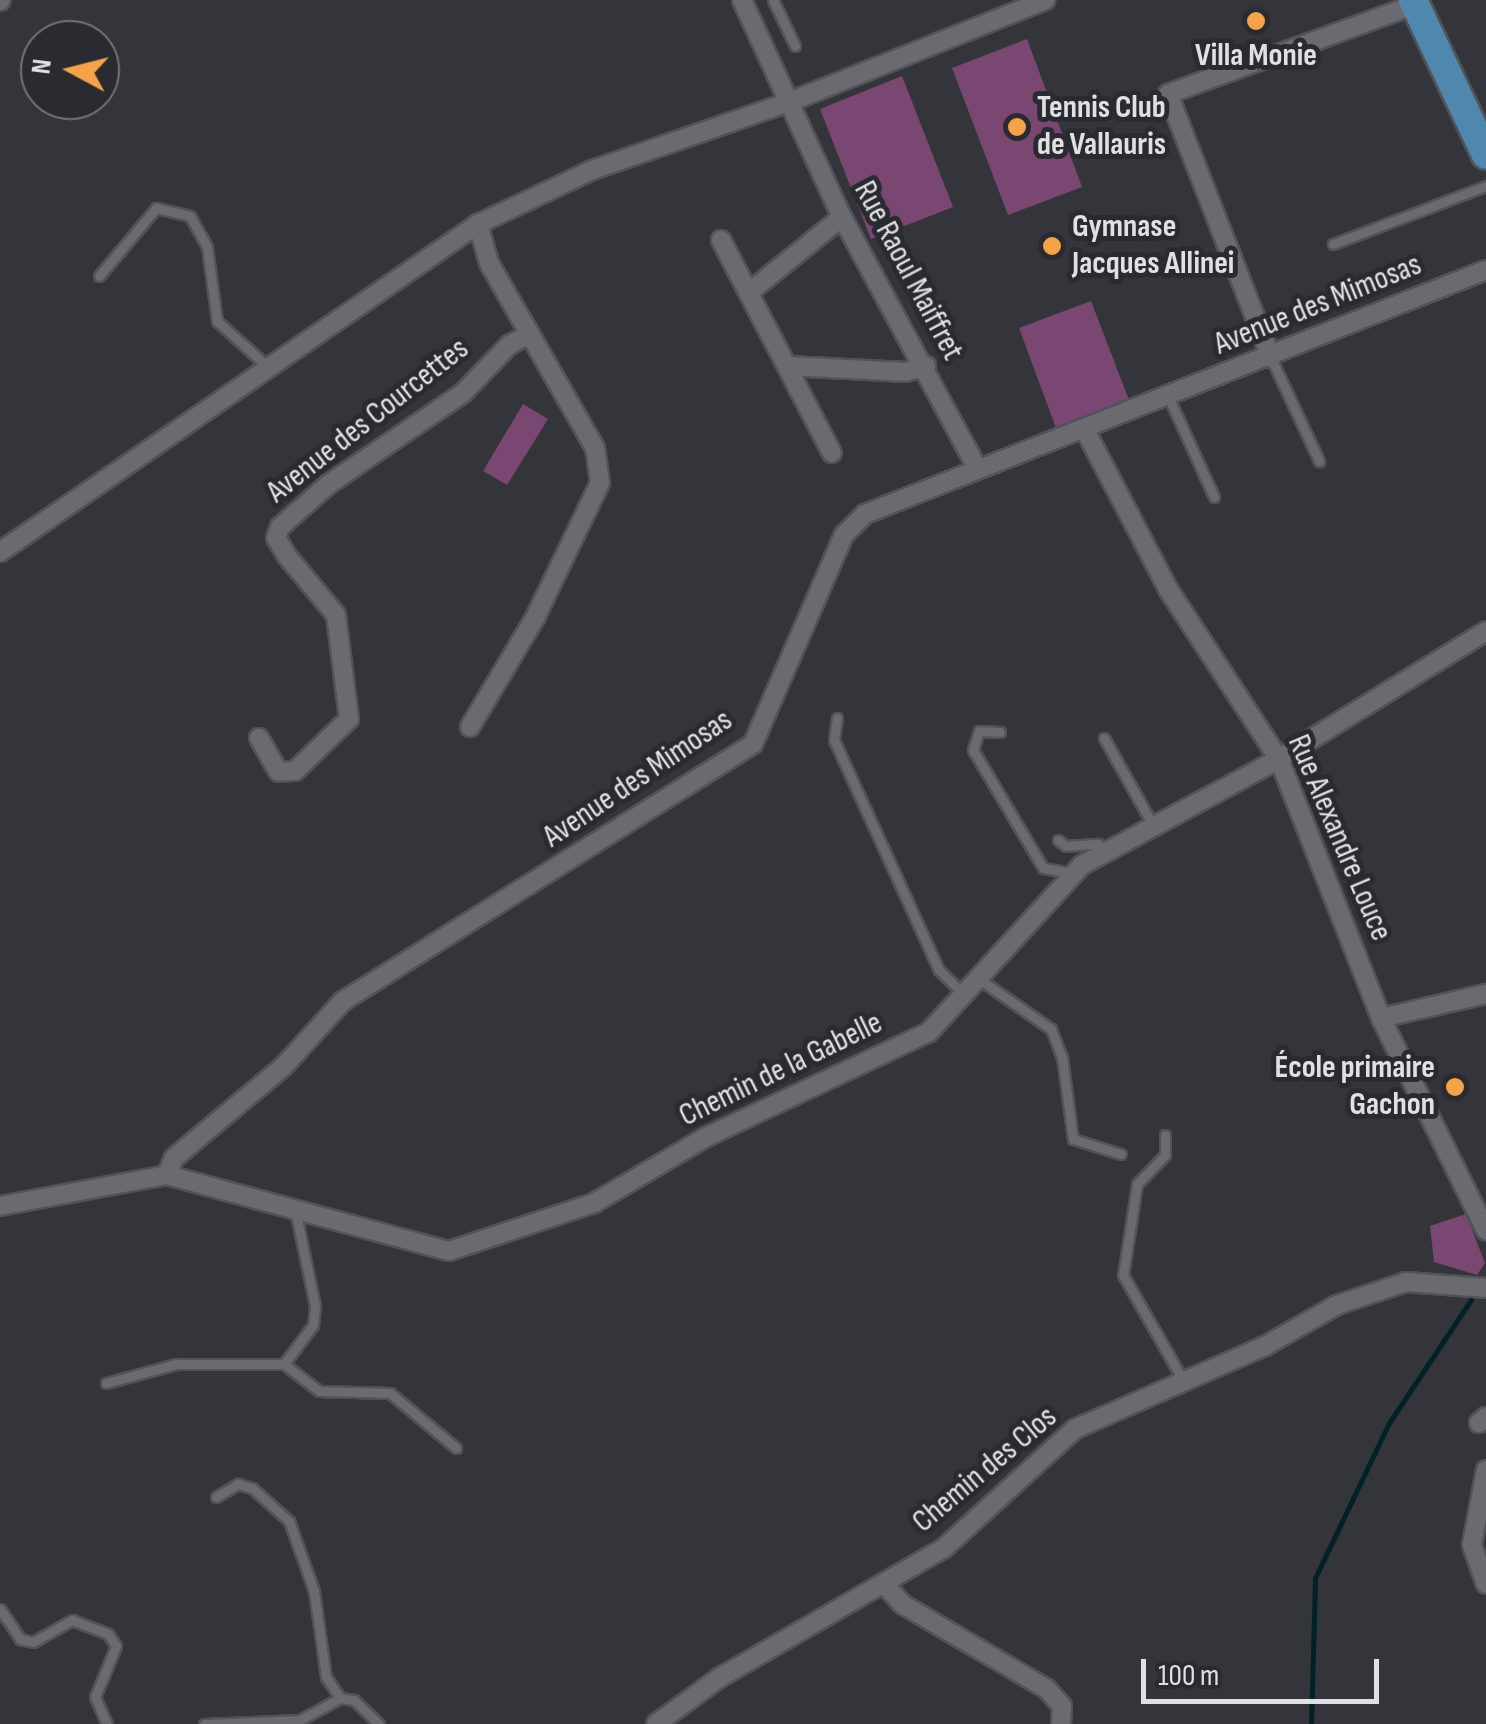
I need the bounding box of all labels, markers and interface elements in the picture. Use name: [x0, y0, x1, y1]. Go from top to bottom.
marker: Villa Monie: [1245, 10, 1267, 32]
north arrow: [20, 20, 120, 120]
place label: Villa Monie: [1195, 37, 1317, 75]
text: N: [24, 57, 59, 76]
place label: Tennis Club de Vallauris: [1037, 90, 1166, 165]
marker: Tennis Club de Vallauris: [1006, 116, 1028, 138]
street label: Rue Raoul Maiffret: [845, 175, 971, 367]
place label: Gymnase Jacques Allinei: [1072, 209, 1234, 284]
marker: Gymnase Jacques Allinei: [1041, 235, 1063, 257]
street label: Avenue des Mimosas: [1209, 246, 1427, 364]
street label: Avenue des Courcettes: [259, 330, 477, 512]
street label: Avenue des Mimosas: [536, 702, 740, 856]
street label: Rue Alexandre Louce: [1278, 729, 1400, 947]
street label: Chemin de la Gabelle: [673, 1004, 889, 1136]
place label: École primaire Gachon: [1275, 1050, 1435, 1125]
marker: École primaire Gachon: [1444, 1076, 1466, 1098]
street label: Chemin des Clos: [905, 1399, 1065, 1541]
scale bar: [1146, 1639, 1384, 1701]
text: 100 m: [1158, 1658, 1219, 1694]

